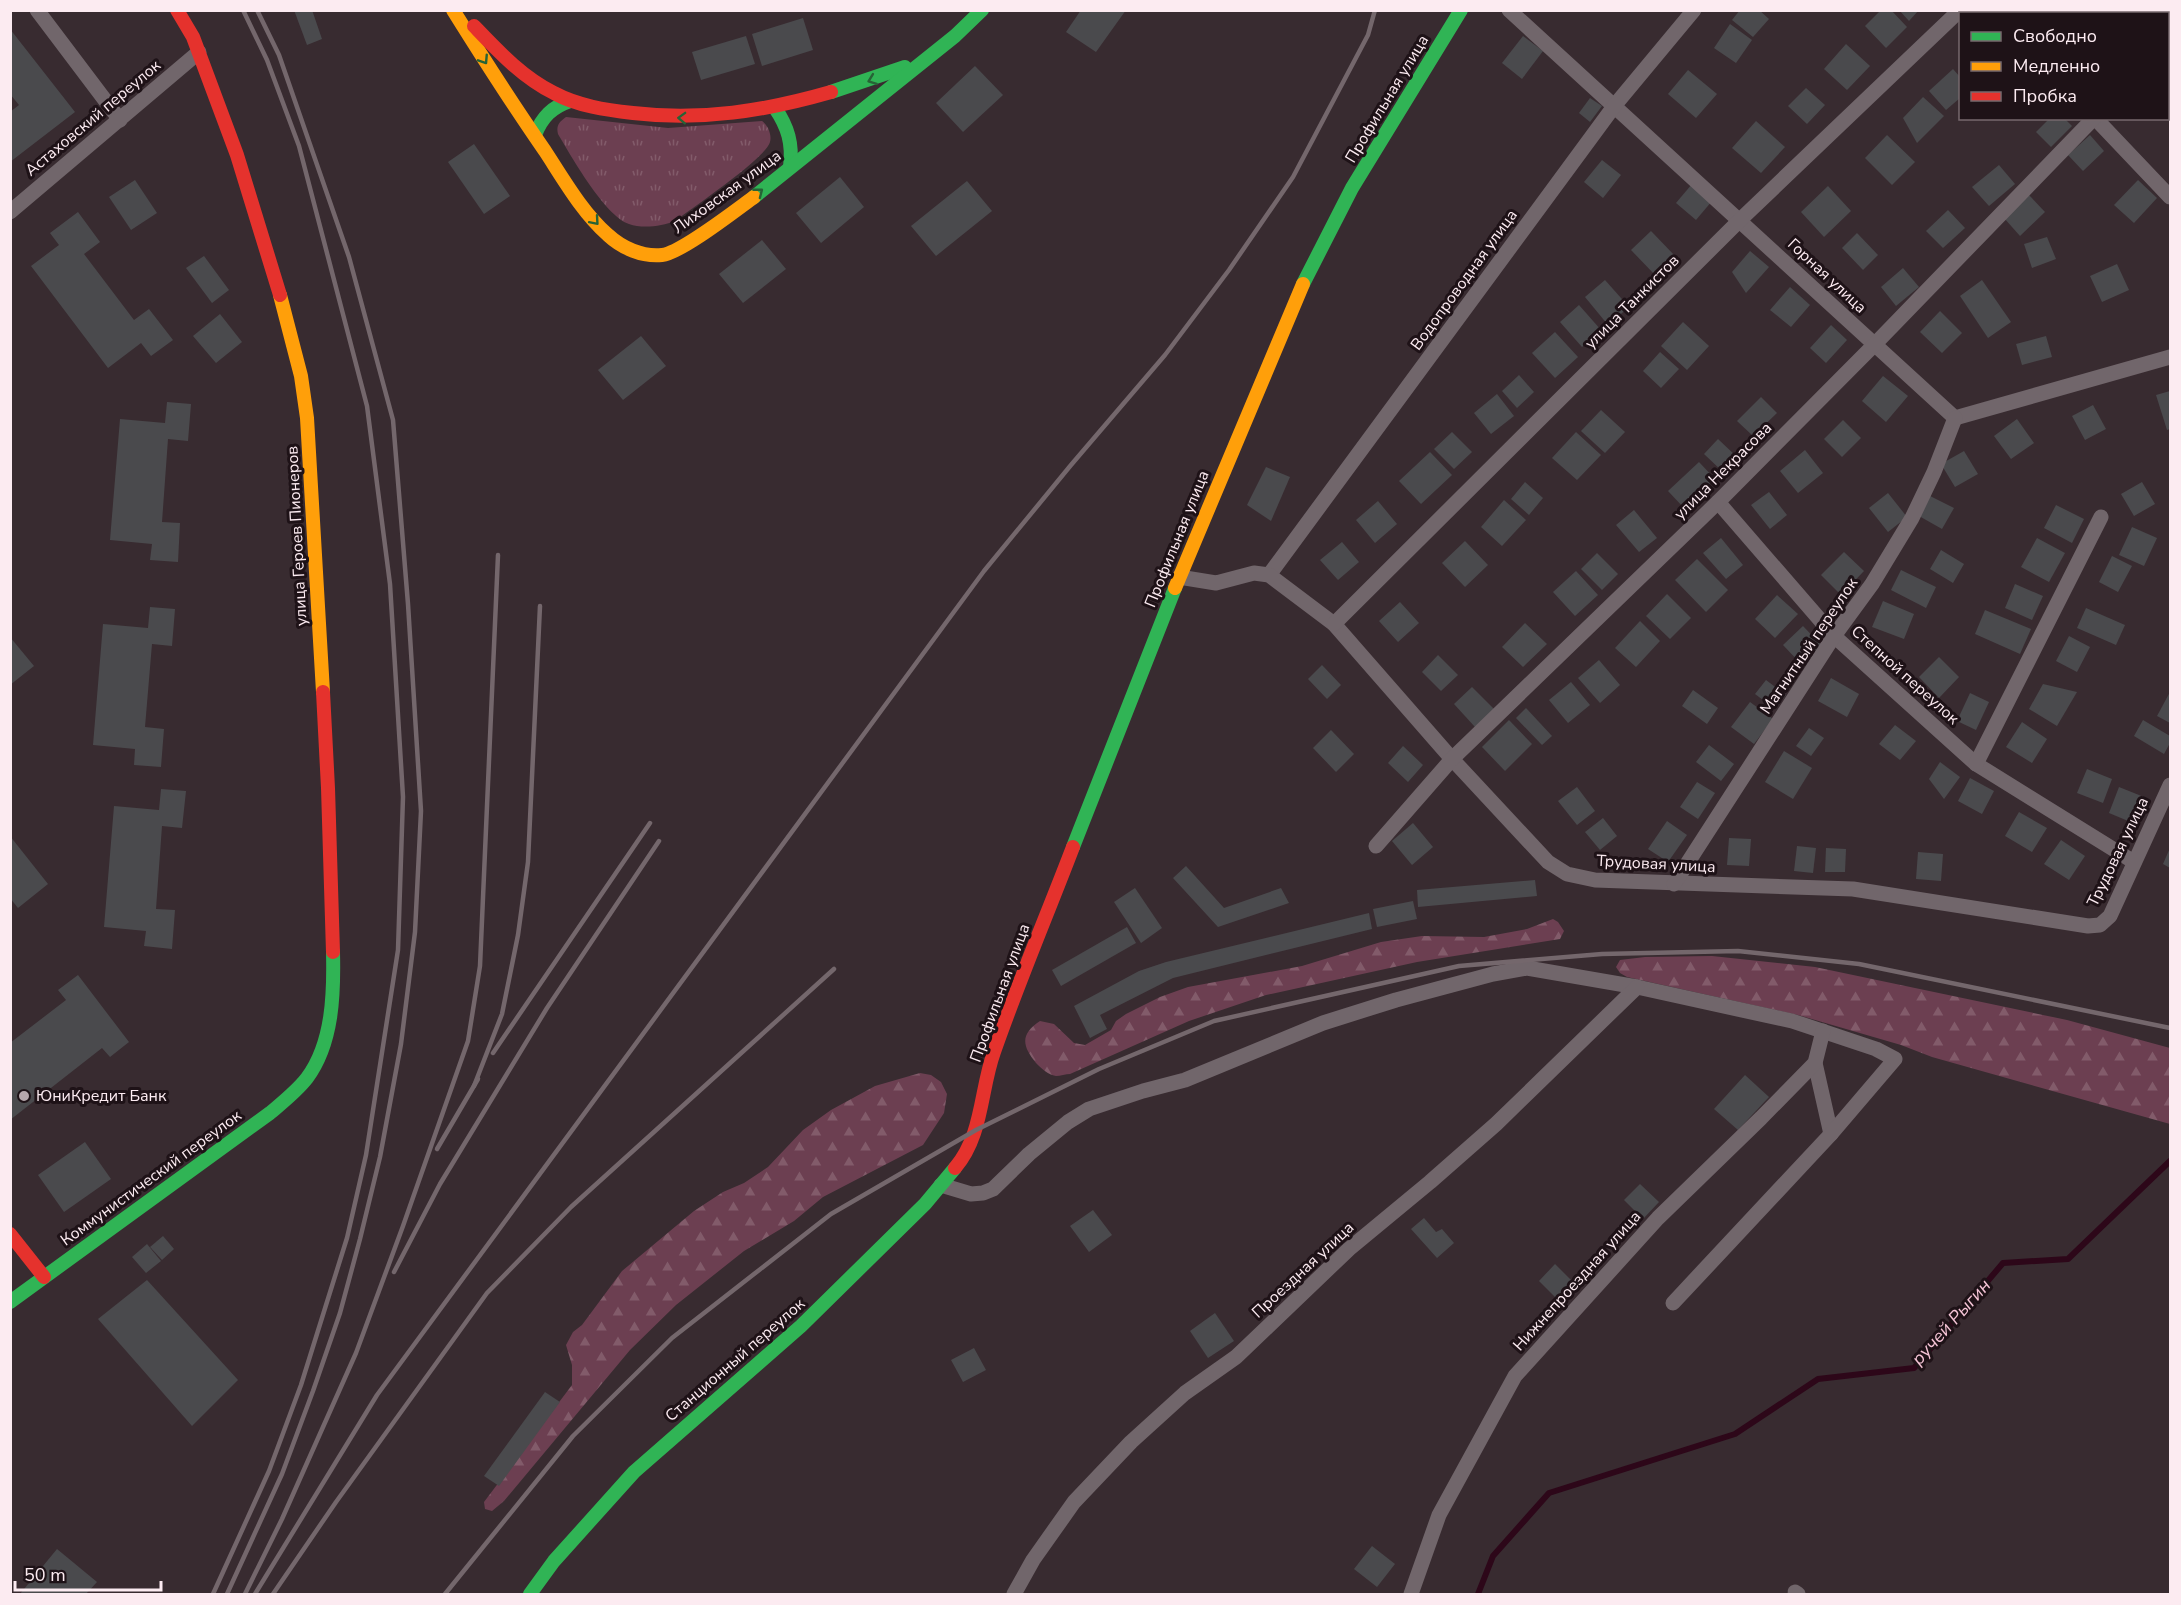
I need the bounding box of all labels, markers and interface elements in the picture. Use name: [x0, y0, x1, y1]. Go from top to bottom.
legend: [1959, 12, 2169, 120]
text: Свободно: [2013, 24, 2097, 48]
street label: Профильная улица: [1340, 31, 1434, 167]
one-way arrow: [477, 53, 488, 64]
street label: Астаховский переулок: [21, 54, 166, 181]
text: Медленно: [2013, 54, 2100, 78]
one-way arrow: [867, 72, 878, 85]
text: Пробка: [2013, 84, 2077, 108]
one-way arrow: [677, 111, 686, 124]
street label: Лиховская улица: [668, 145, 786, 239]
one-way arrow: [752, 189, 763, 200]
street label: Водопроводная улица: [1405, 205, 1523, 355]
one-way arrow: [587, 214, 598, 225]
street label: Горная улица: [1783, 234, 1871, 318]
street label: улица Танкистов: [1580, 250, 1684, 354]
street label: улица Некрасова: [1669, 417, 1777, 525]
street label: улица Героев Пионеров: [281, 445, 313, 627]
street label: Профильная улица: [1139, 467, 1215, 611]
street label: Магнитный переулок: [1755, 573, 1863, 719]
street label: Степной переулок: [1846, 621, 1964, 730]
street label: Трудовая улица: [2082, 794, 2154, 910]
street label: Трудовая улица: [1596, 850, 1716, 878]
street label: Профильная улица: [965, 921, 1035, 1065]
place label: ЮниКредит Банк: [36, 1085, 167, 1107]
marker: ЮниКредит Банк: [17, 1089, 31, 1103]
street label: Коммунистический переулок: [56, 1105, 246, 1251]
street label: Нижнепроездная улица: [1508, 1206, 1646, 1356]
street label: Проездная улица: [1247, 1217, 1359, 1323]
water label: ручей Рыгин: [1906, 1274, 1996, 1370]
street label: Станционный переулок: [660, 1293, 810, 1427]
scale bar: [15, 1554, 160, 1592]
text: 50 m: [24, 1563, 66, 1587]

